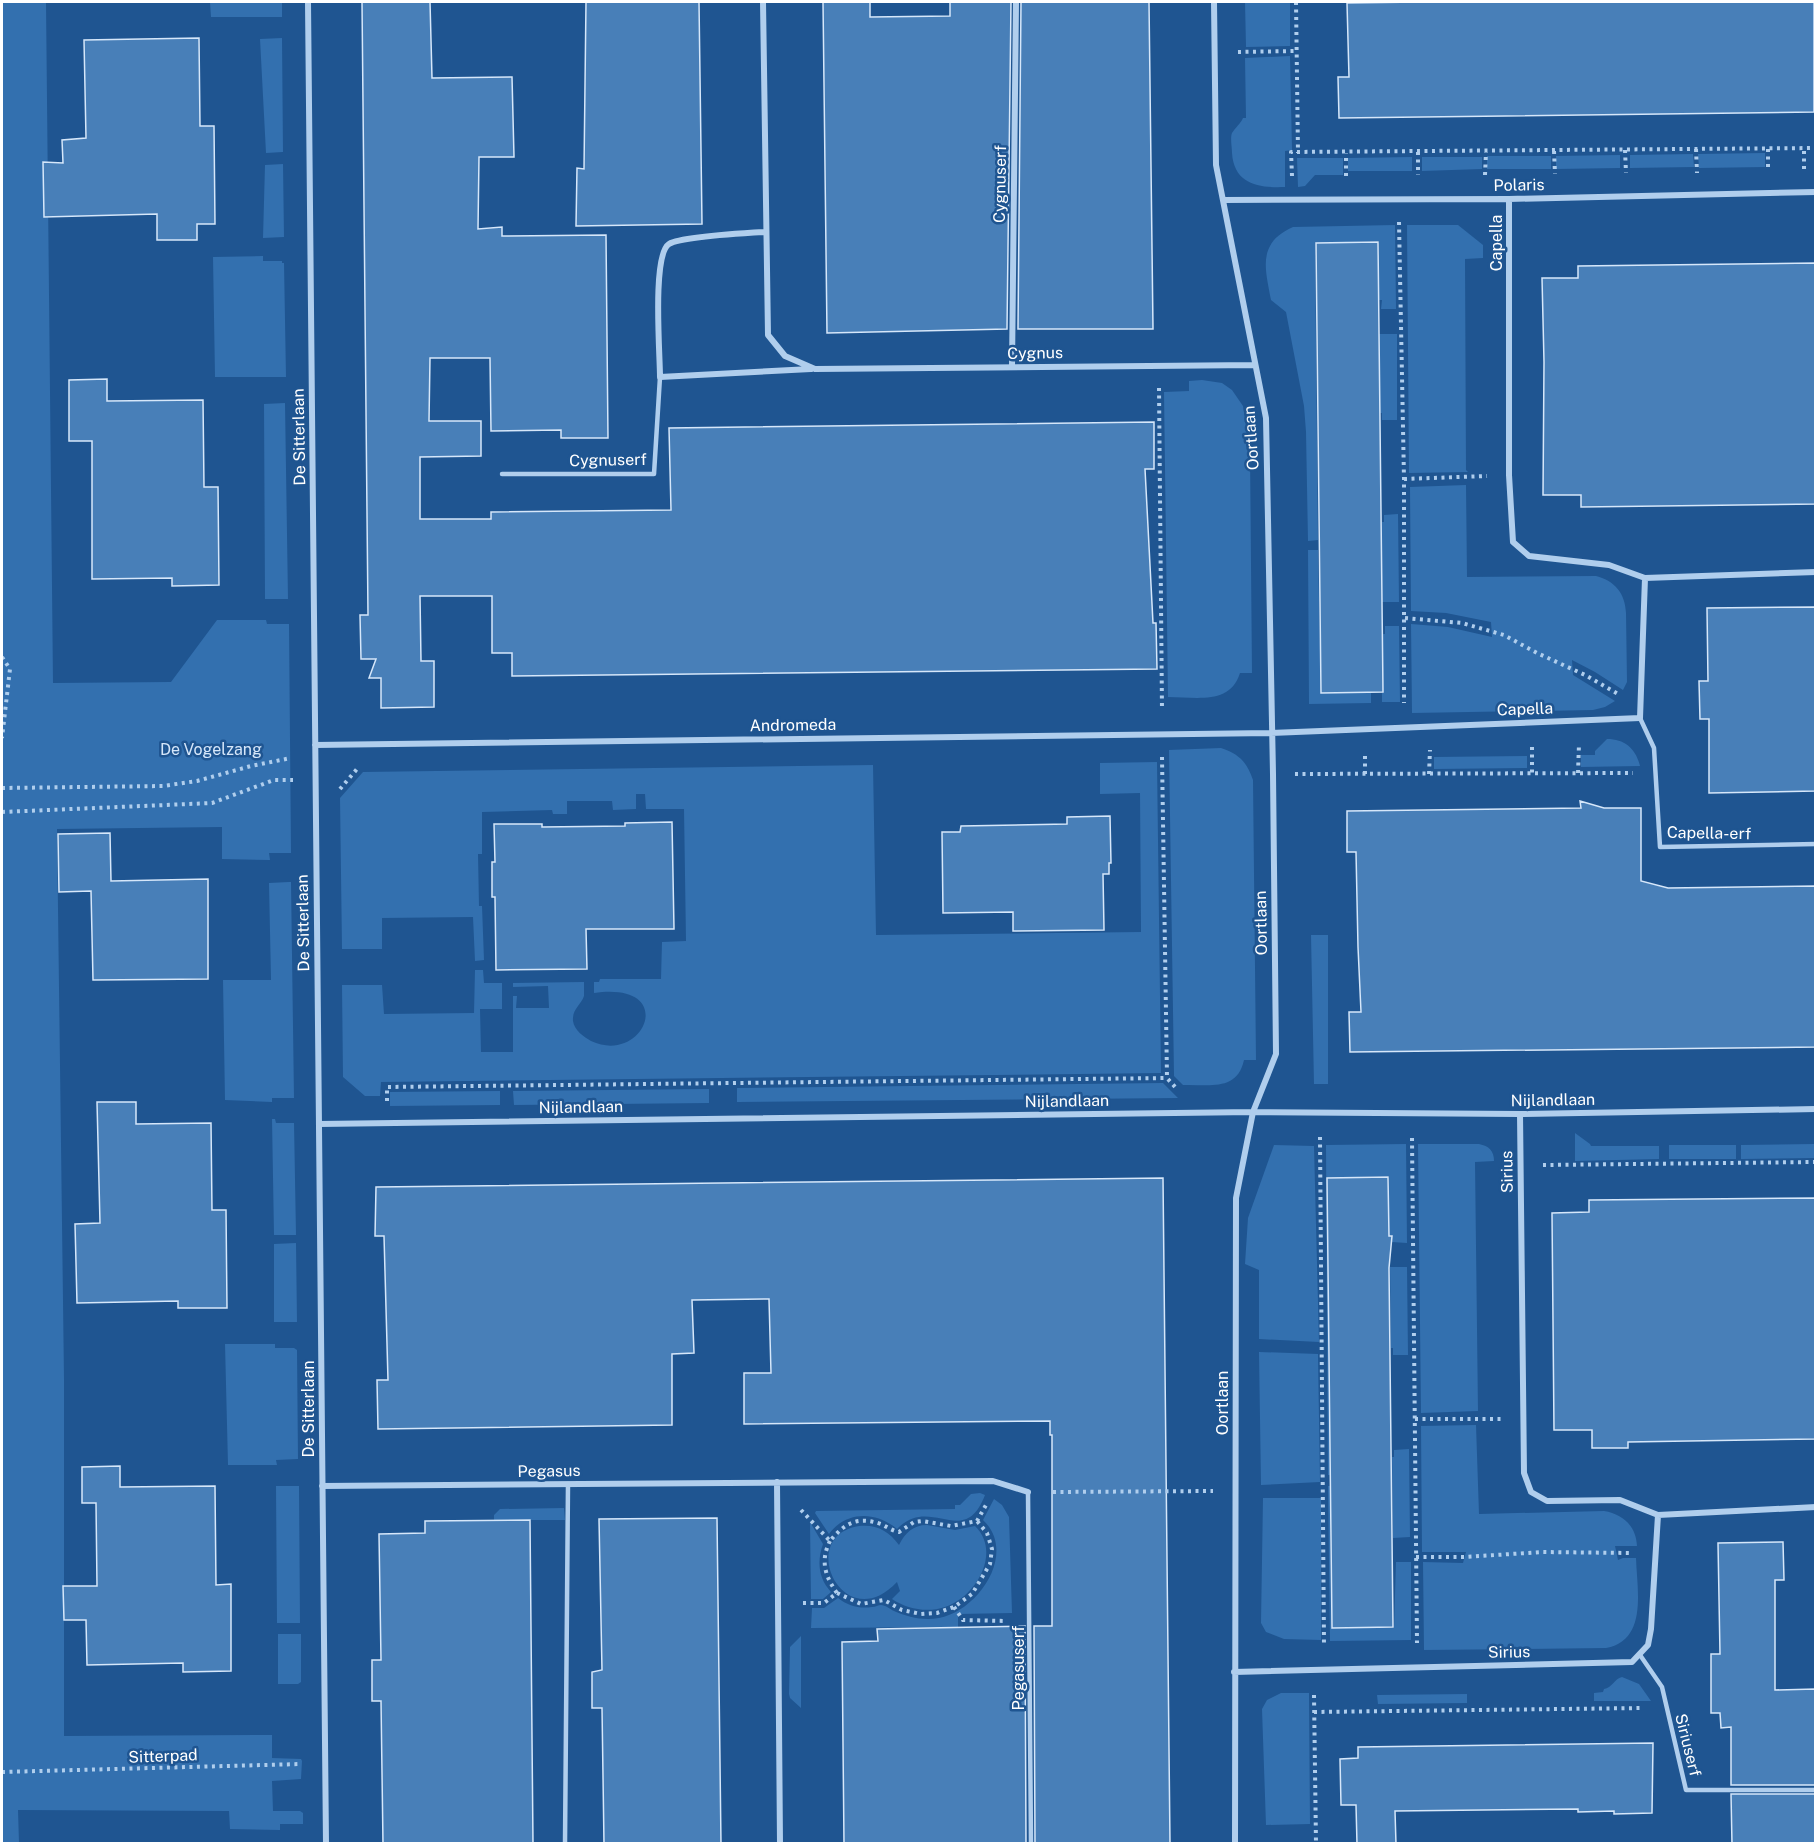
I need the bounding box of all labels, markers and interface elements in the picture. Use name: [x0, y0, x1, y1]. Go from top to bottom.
street label: Cygnuserf: [990, 145, 1010, 223]
street label: Polaris: [1493, 175, 1545, 195]
street label: Capella: [1487, 215, 1506, 271]
street label: Cygnus: [1007, 343, 1063, 363]
street label: De Sitterlaan: [289, 388, 309, 486]
street label: Oortlaan: [1239, 405, 1263, 471]
street label: Cygnuserf: [569, 450, 647, 470]
street label: Capella: [1496, 699, 1554, 719]
street label: Andromeda: [749, 715, 837, 735]
park label: De Vogelzang: [160, 740, 262, 759]
street label: Capella-erf: [1667, 823, 1751, 843]
street label: De Sitterlaan: [293, 874, 313, 972]
street label: Oortlaan: [1251, 891, 1271, 955]
street label: Nijlandlaan: [1511, 1090, 1595, 1110]
street label: Nijlandlaan: [1025, 1091, 1109, 1111]
street label: Nijlandlaan: [539, 1097, 623, 1117]
street label: Sirius: [1497, 1151, 1517, 1193]
street label: De Sitterlaan: [299, 1360, 318, 1458]
street label: Oortlaan: [1213, 1371, 1232, 1435]
street label: Pegasus: [517, 1461, 581, 1481]
street label: Pegasuserf: [1009, 1626, 1028, 1710]
street label: Sirius: [1488, 1642, 1530, 1662]
street label: Siriuserf: [1671, 1712, 1705, 1778]
street label: Sitterpad: [128, 1745, 198, 1767]

